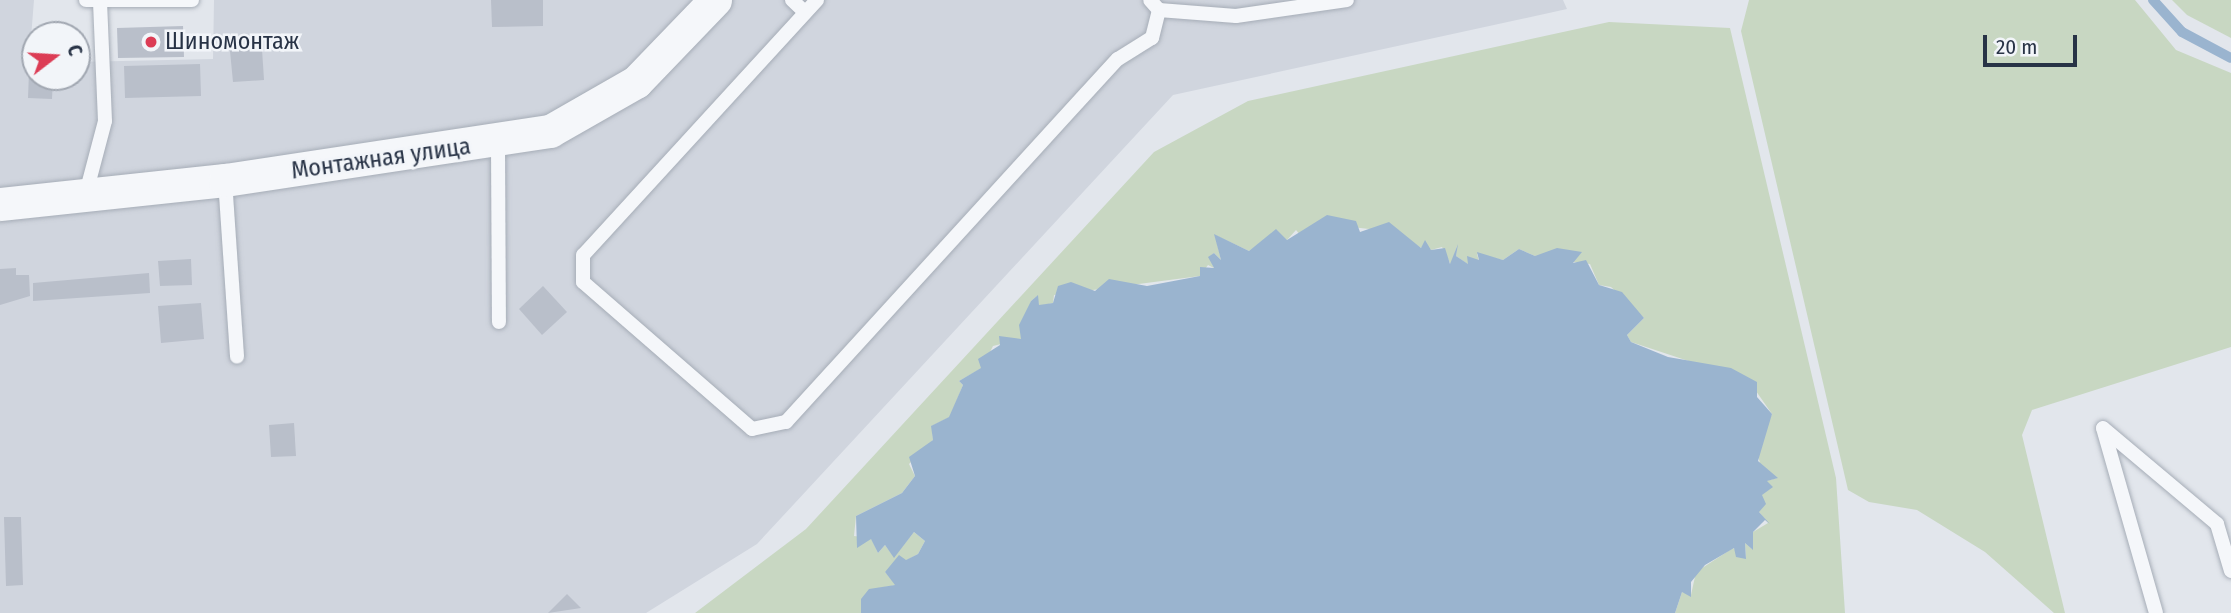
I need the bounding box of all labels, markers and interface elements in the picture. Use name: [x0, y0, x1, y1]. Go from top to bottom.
north arrow: [21, 21, 91, 91]
scale bar: [1986, 21, 2080, 65]
place label: Шиномонтаж: [165, 28, 299, 56]
marker: Шиномонтаж: [143, 34, 159, 50]
text: 20 m: [1996, 34, 2037, 60]
text: С: [62, 42, 87, 58]
street label: Монтажная улица: [290, 132, 472, 186]

